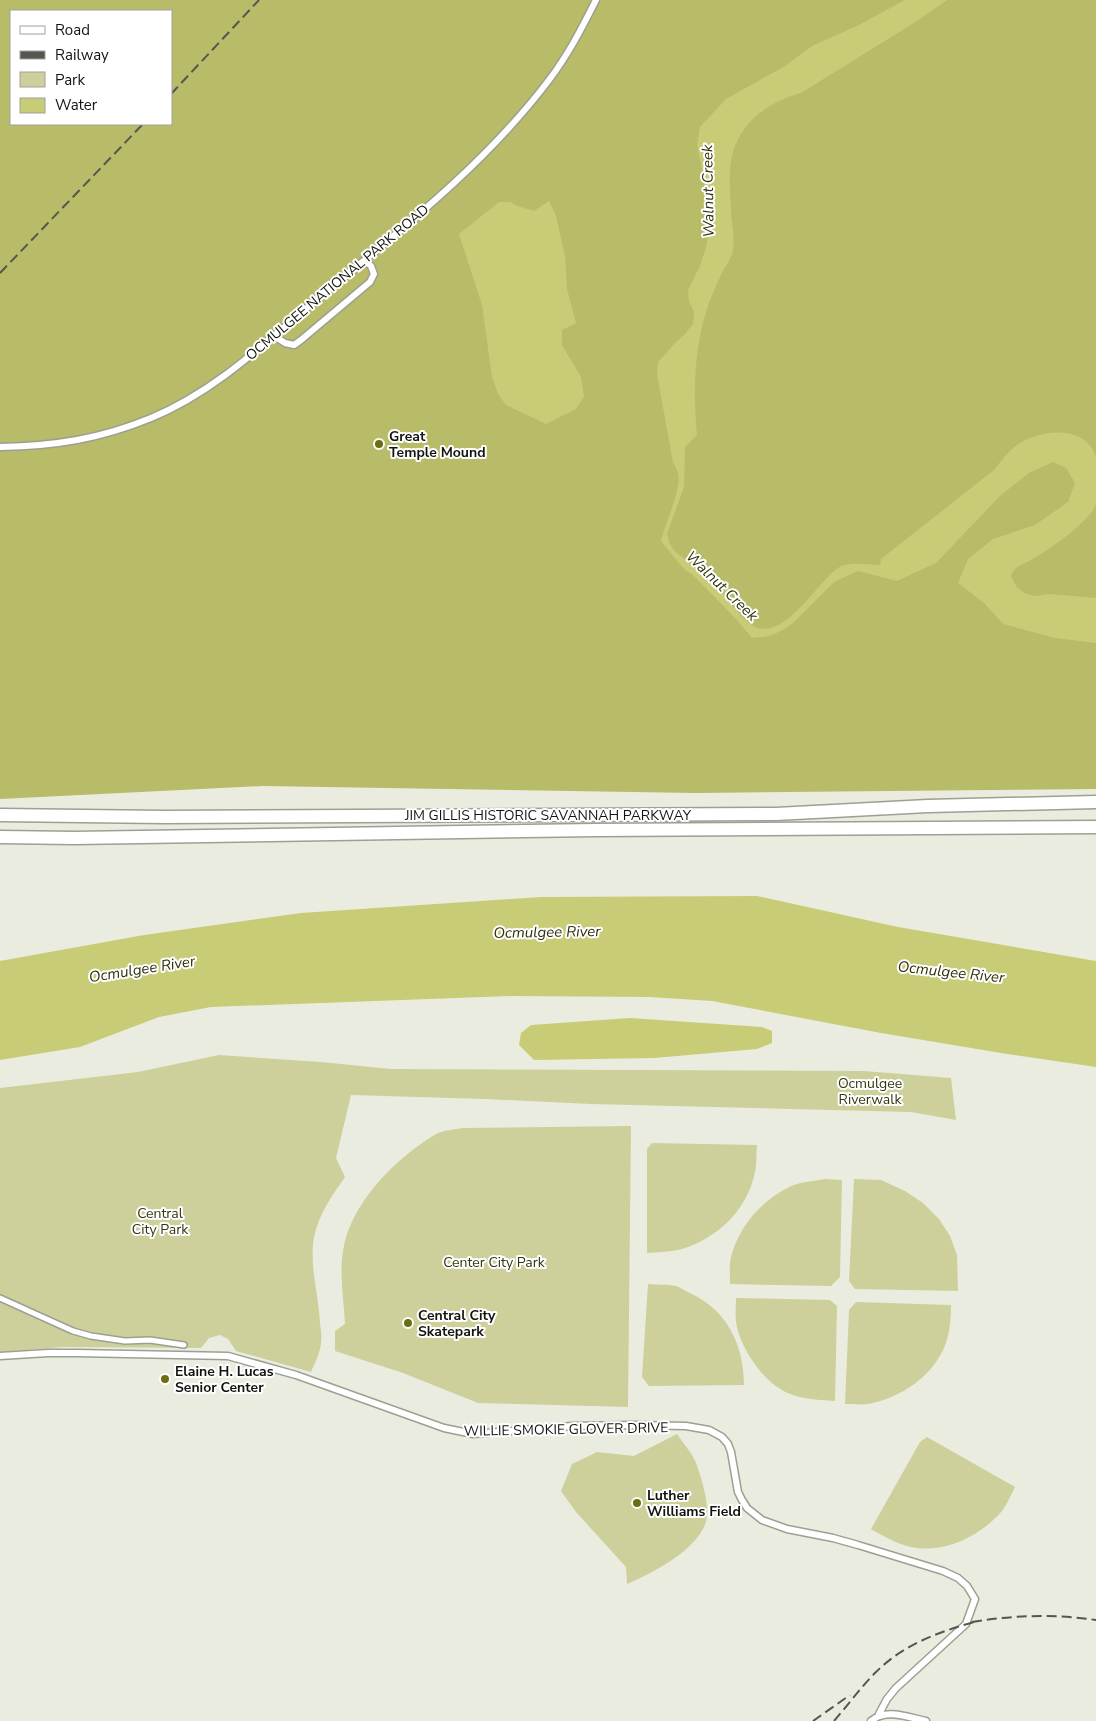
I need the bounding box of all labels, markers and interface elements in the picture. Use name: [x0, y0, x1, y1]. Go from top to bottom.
legend: [10, 10, 172, 125]
text: Road: [55, 20, 90, 40]
text: Railway: [55, 45, 109, 65]
text: Park: [55, 70, 85, 90]
text: Water: [55, 95, 98, 115]
water label: Walnut Creek: [697, 144, 719, 238]
street label: OCMULGEE NATIONAL PARK ROAD: [242, 200, 433, 365]
place label: Great Temple Mound: [389, 427, 486, 462]
marker: Great Temple Mound: [373, 438, 385, 450]
water label: Walnut Creek: [682, 547, 763, 626]
street label: JIM GILLIS HISTORIC SAVANNAH PARKWAY: [404, 806, 692, 825]
water label: Ocmulgee River: [493, 921, 601, 943]
water label: Ocmulgee River: [88, 951, 197, 987]
water label: Ocmulgee River: [897, 956, 1006, 988]
park label: Ocmulgee Riverwalk: [838, 1074, 902, 1109]
park label: Central City Park: [132, 1204, 189, 1239]
park label: Center City Park: [443, 1253, 546, 1272]
place label: Central City Skatepark: [418, 1306, 496, 1341]
marker: Central City Skatepark: [402, 1317, 414, 1329]
place label: Elaine H. Lucas Senior Center: [175, 1362, 274, 1397]
marker: Elaine H. Lucas Senior Center: [159, 1373, 171, 1385]
street label: WILLIE SMOKIE GLOVER DRIVE: [464, 1418, 668, 1441]
place label: Luther Williams Field: [647, 1486, 741, 1521]
marker: Luther Williams Field: [631, 1497, 643, 1509]

